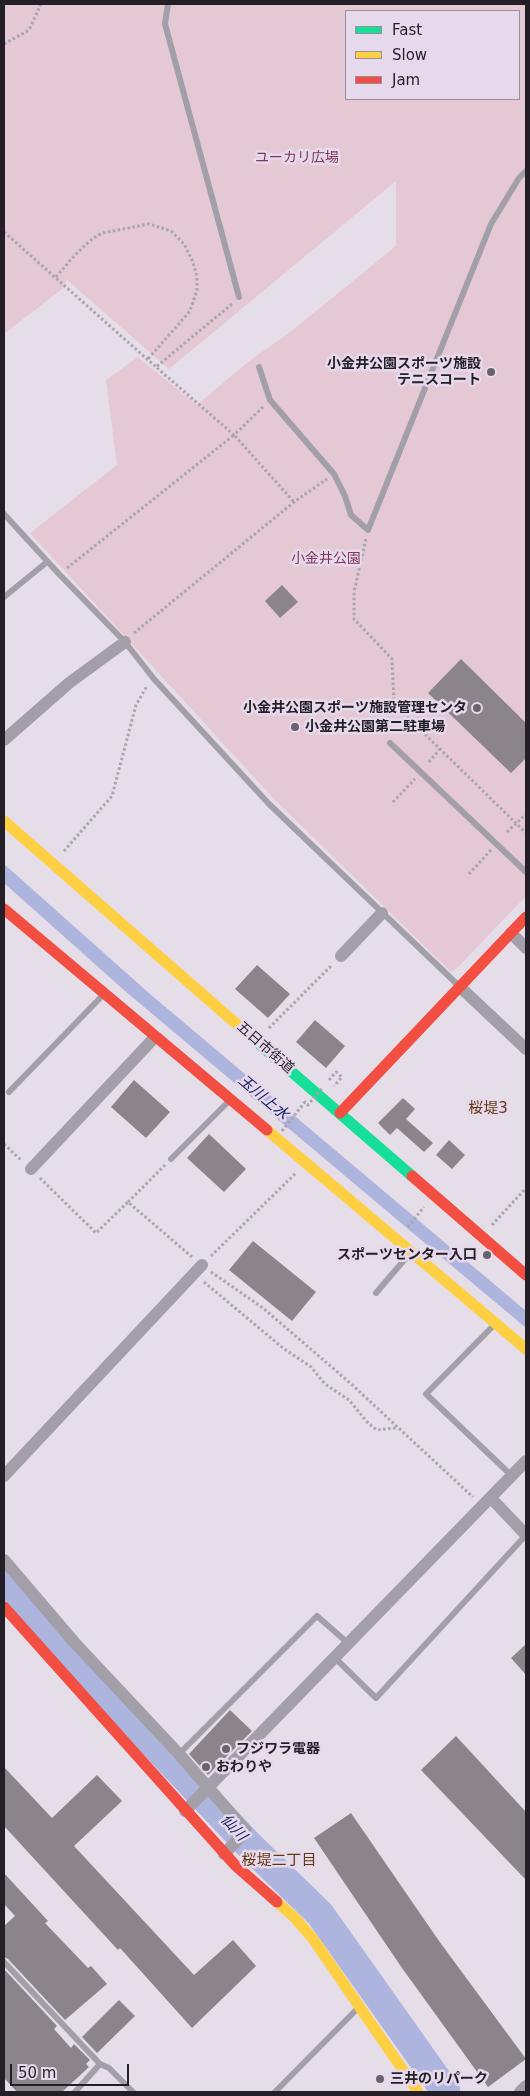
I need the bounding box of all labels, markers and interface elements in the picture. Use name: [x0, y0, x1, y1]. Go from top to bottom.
legend: [345, 10, 520, 100]
text: Fast: [392, 21, 422, 39]
text: Slow: [392, 46, 427, 64]
text: Jam: [392, 71, 420, 89]
park label: ユーカリ広場: [255, 150, 339, 166]
place label: 小金井公園スポーツ施設 テニスコート: [327, 356, 481, 388]
marker: 小金井公園スポーツ施設 テニスコート: [485, 366, 497, 378]
park label: 小金井公園: [291, 551, 361, 567]
place label: 小金井公園スポーツ施設管理センタ: [243, 700, 467, 716]
marker: 小金井公園スポーツ施設管理センタ: [471, 702, 483, 714]
place label: 小金井公園第二駐車場: [305, 719, 445, 735]
marker: 小金井公園第二駐車場: [289, 721, 301, 733]
street label: 五日市街道: [233, 1019, 297, 1077]
water label: 玉川上水: [234, 1072, 292, 1124]
district label: 桜堤3: [468, 1100, 508, 1118]
place label: スポーツセンター入口: [337, 1247, 477, 1263]
marker: スポーツセンター入口: [481, 1249, 493, 1261]
place label: フジワラ電器: [236, 1741, 320, 1757]
marker: フジワラ電器: [220, 1743, 232, 1755]
place label: おわりや: [216, 1759, 272, 1775]
marker: おわりや: [200, 1761, 212, 1773]
water label: 仙川: [216, 1811, 250, 1845]
district label: 桜堤二丁目: [242, 1852, 316, 1870]
scale bar: [12, 2054, 131, 2086]
text: 50 m: [18, 2064, 56, 2082]
place label: 三井のリパーク: [390, 2071, 488, 2087]
marker: 三井のリパーク: [374, 2073, 386, 2085]

